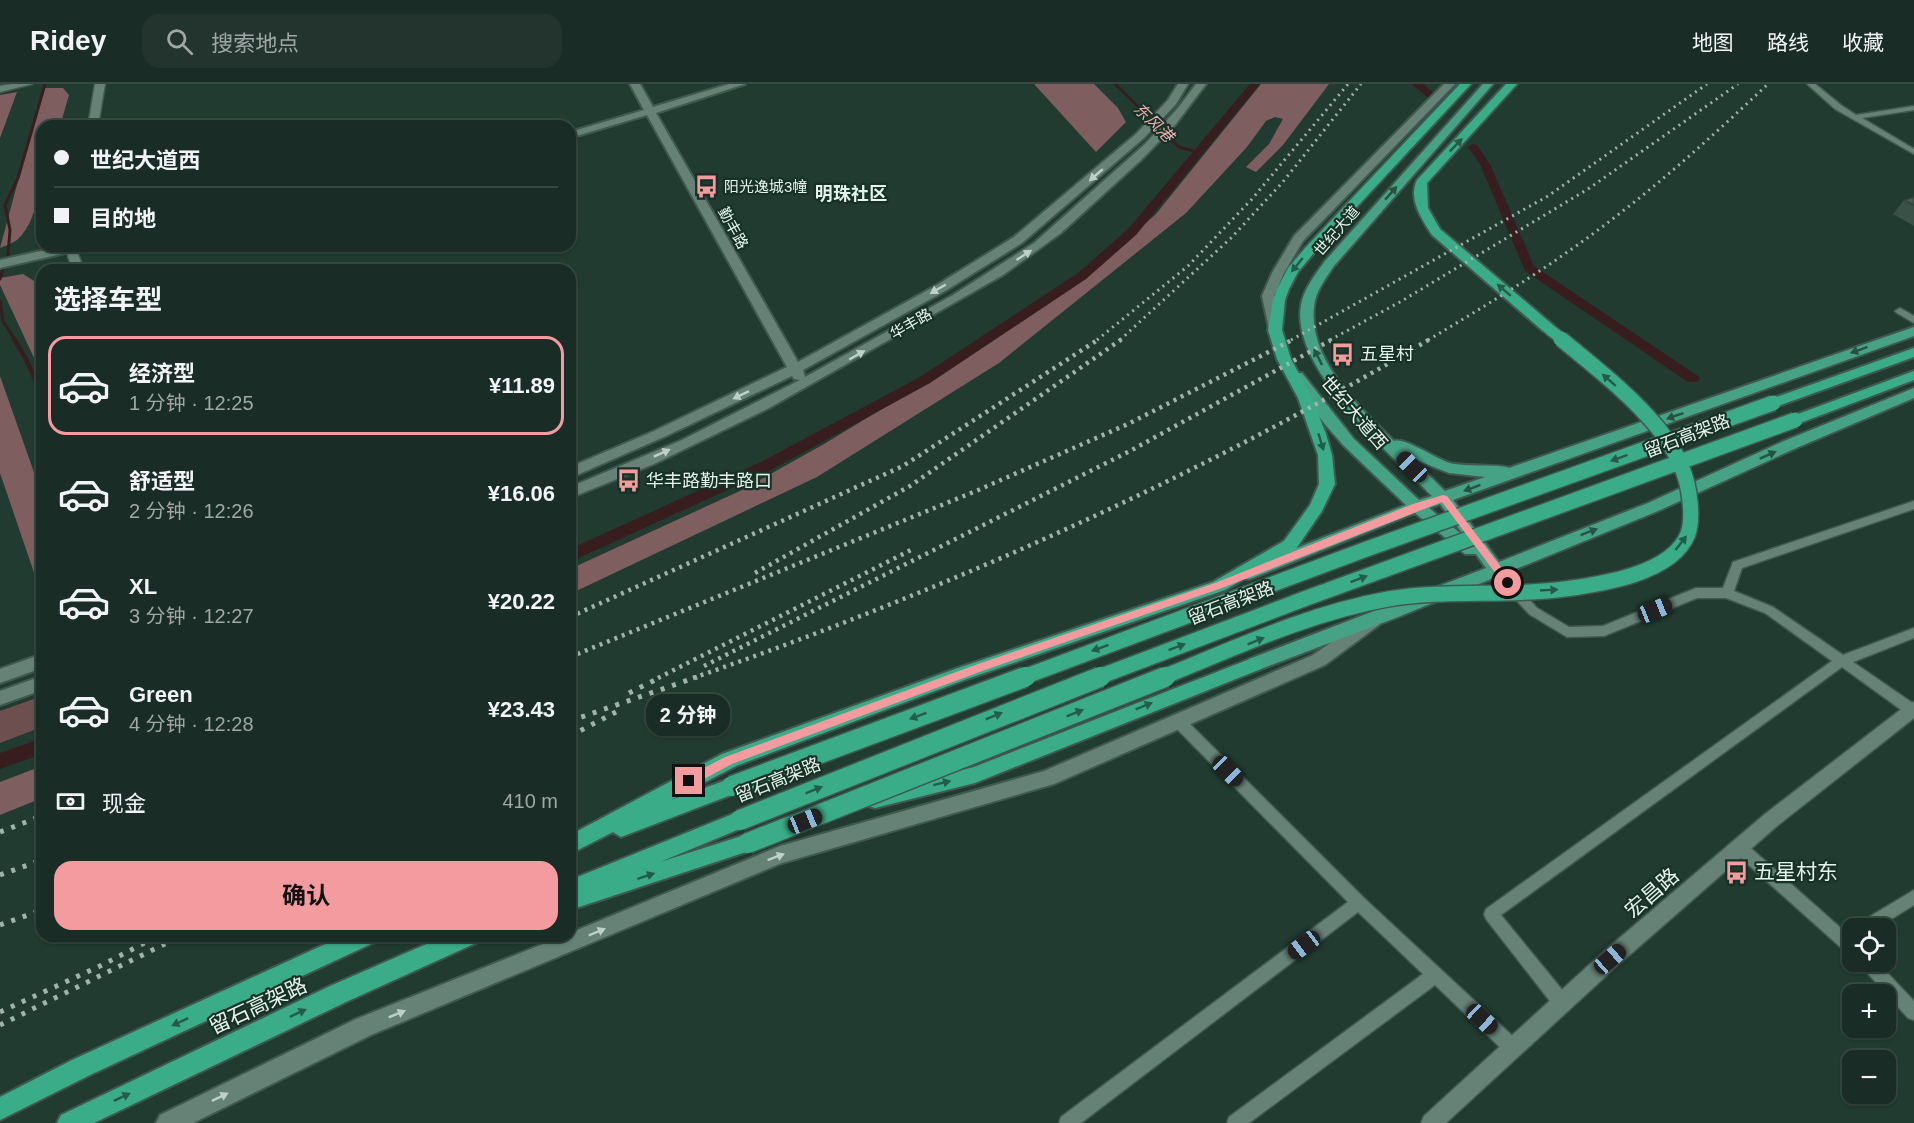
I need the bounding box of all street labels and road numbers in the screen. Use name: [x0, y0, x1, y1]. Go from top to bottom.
street label: 世纪大道: [1311, 202, 1363, 259]
street label: 勤丰路: [715, 204, 752, 252]
street label: 华丰路: [887, 305, 934, 342]
street label: 世纪大道西: [1317, 372, 1391, 454]
street label: 留石高架路: [1641, 411, 1733, 461]
street label: 留石高架路: [1185, 578, 1277, 628]
street label: 留石高架路: [733, 754, 823, 806]
street label: 宏昌路: [1620, 863, 1683, 922]
street label: 留石高架路: [205, 973, 310, 1038]

